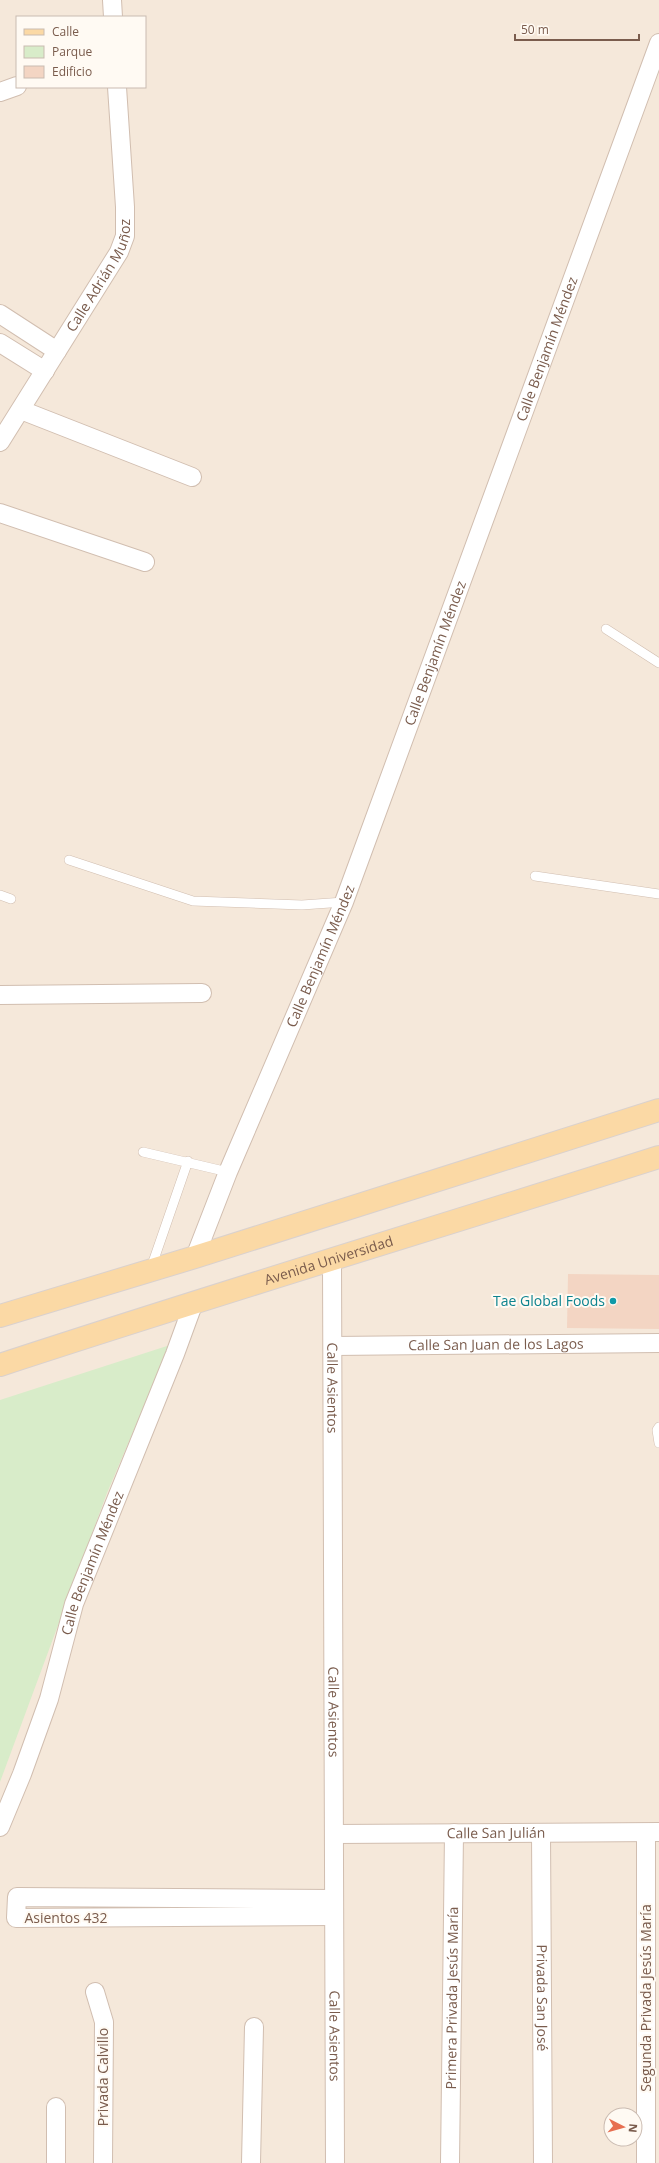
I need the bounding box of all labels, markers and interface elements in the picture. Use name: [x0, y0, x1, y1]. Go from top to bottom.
legend: [16, 16, 146, 88]
scale bar: [515, 16, 639, 42]
text: 50 m: [521, 21, 549, 38]
text: Calle: [52, 23, 79, 40]
text: Parque: [52, 43, 92, 60]
text: Edificio: [52, 63, 92, 80]
street label: Calle Adrián Muñoz: [61, 218, 134, 335]
street label: Calle Benjamín Méndez: [511, 273, 582, 424]
street label: Calle Benjamín Méndez: [400, 578, 470, 728]
street label: Calle Benjamín Méndez: [281, 882, 359, 1030]
street label: Avenida Universidad: [262, 1231, 395, 1289]
place label: Tae Global Foods: [493, 1291, 605, 1310]
marker: Tae Global Foods: [608, 1296, 618, 1306]
street label: Calle San Juan de los Lagos: [408, 1334, 584, 1354]
street label: Calle Asientos: [323, 1343, 343, 1434]
street label: Calle Benjamín Méndez: [56, 1488, 128, 1637]
street label: Calle Asientos: [324, 1667, 344, 1758]
street label: Calle San Julián: [447, 1823, 545, 1842]
street label: Segunda Privada Jesús María: [636, 1904, 655, 2092]
street label: Primera Privada Jesús María: [441, 1906, 462, 2090]
street label: Asientos 432: [24, 1908, 108, 1927]
street label: Privada San José: [533, 1944, 552, 2052]
street label: Calle Asientos: [325, 1991, 345, 2082]
street label: Privada Calvillo: [93, 2028, 112, 2126]
north arrow: [603, 2107, 643, 2147]
text: N: [626, 2123, 641, 2133]

